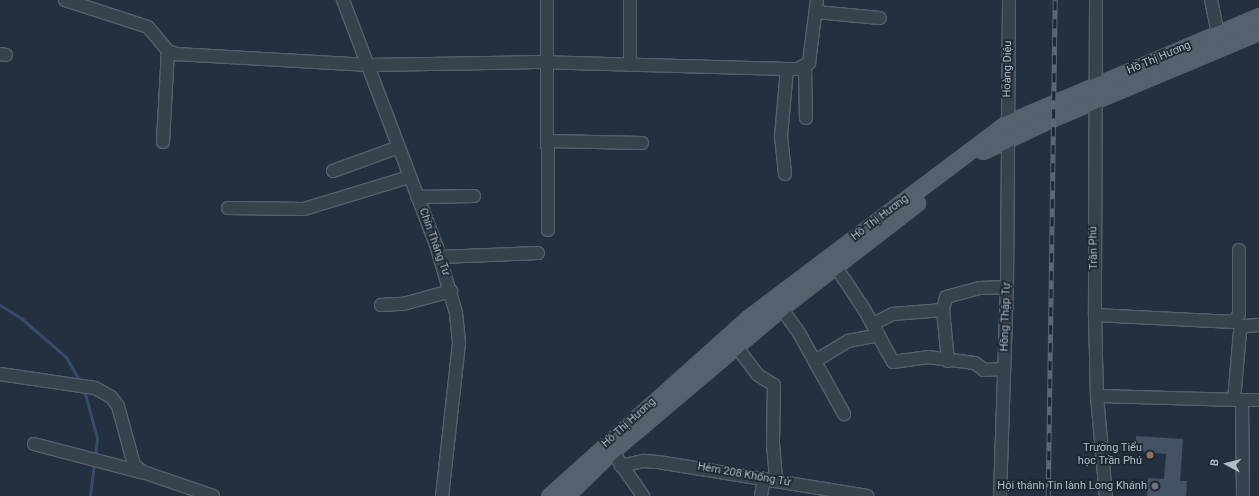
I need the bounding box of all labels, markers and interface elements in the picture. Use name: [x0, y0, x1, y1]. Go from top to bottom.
street label: Hồ Thị Hương: [1125, 39, 1193, 77]
street label: Hoàng Diệu: [1001, 40, 1015, 98]
street label: Hồ Thị Hương: [849, 192, 911, 244]
street label: Chín Tháng Tư: [416, 206, 452, 278]
street label: Trần Phú: [1087, 226, 1101, 270]
street label: Hồng Thập Tự: [998, 282, 1014, 352]
street label: Hồ Thị Hương: [599, 395, 659, 451]
place label: Trường Tiểu học Trần Phú: [1078, 442, 1142, 468]
north arrow: [1207, 444, 1247, 484]
marker: Trường Tiểu học Trần Phú: [1145, 450, 1155, 460]
text: B: [1208, 458, 1221, 467]
street label: Hẻm 208 Khổng Tử: [696, 460, 792, 490]
place label: Hội thánh Tin lành Long Khánh: [997, 479, 1147, 493]
marker: Hội thánh Tin lành Long Khánh: [1150, 481, 1160, 491]

